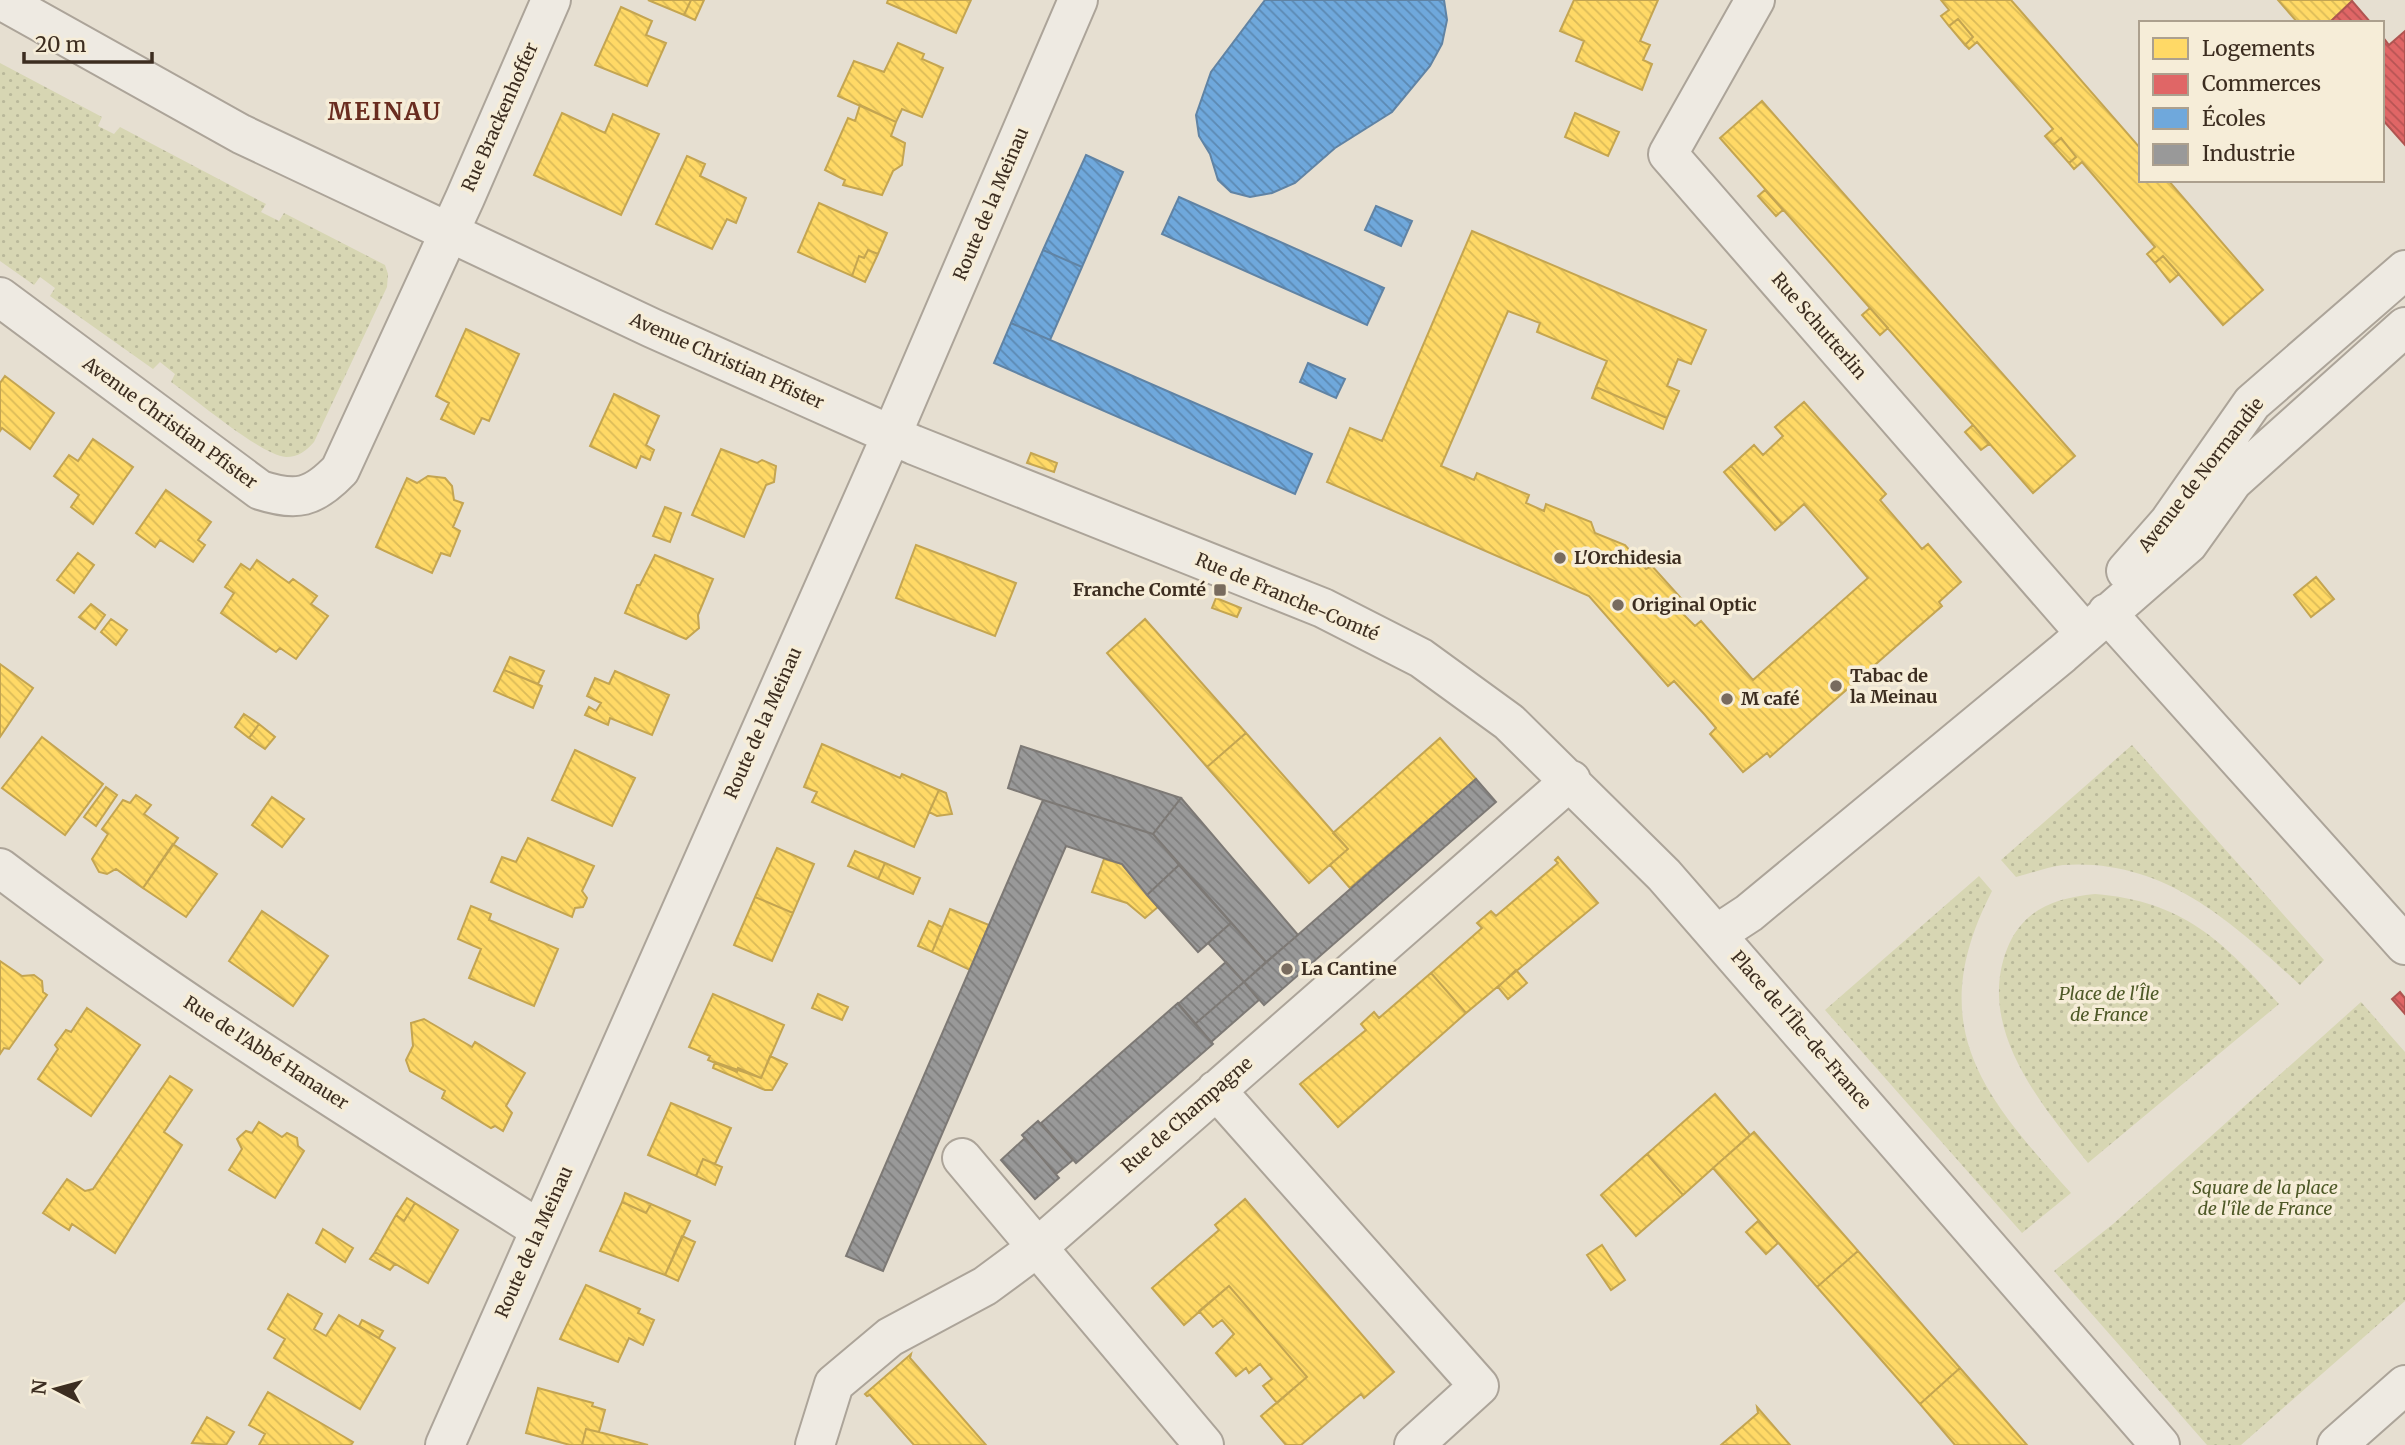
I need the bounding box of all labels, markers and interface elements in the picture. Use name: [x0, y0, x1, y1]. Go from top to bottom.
scale bar: [24, 21, 152, 65]
legend: [2139, 21, 2384, 182]
text: 20 m: [35, 31, 87, 58]
text: Logements: [2202, 35, 2315, 62]
street label: Rue Brackenhoffer: [456, 38, 543, 195]
text: Commerces: [2202, 70, 2321, 97]
district label: MEINAU: [328, 96, 442, 127]
text: Écoles: [2202, 104, 2266, 132]
street label: Route de la Meinau: [948, 124, 1033, 284]
text: Industrie: [2202, 140, 2295, 167]
street label: Rue Schutterlin: [1767, 268, 1872, 384]
street label: Avenue Christian Pfister: [626, 307, 828, 414]
street label: Avenue Christian Pfister: [78, 351, 262, 494]
street label: Avenue de Normandie: [2132, 393, 2268, 557]
place label: L'Orchidesia: [1574, 546, 1682, 569]
street label: Rue de Franche-Comté: [1192, 547, 1382, 646]
marker: L'Orchidesia: [1552, 550, 1568, 566]
place label: Franche Comté: [1073, 578, 1206, 601]
marker: Franche Comté: [1212, 582, 1228, 598]
place label: Original Optic: [1632, 593, 1757, 616]
marker: Original Optic: [1610, 597, 1626, 613]
street label: Route de la Meinau: [719, 643, 806, 802]
place label: Tabac de la Meinau: [1850, 664, 1938, 708]
marker: Tabac de la Meinau: [1828, 678, 1844, 694]
place label: M café: [1741, 687, 1800, 710]
marker: M café: [1719, 691, 1735, 707]
street label: Place de l'Île-de-France: [1726, 946, 1877, 1114]
place label: La Cantine: [1301, 957, 1397, 980]
marker: La Cantine: [1279, 961, 1295, 977]
park label: Place de l'Île de France: [2059, 982, 2159, 1026]
street label: Rue de l'Abbé Hanauer: [180, 991, 353, 1114]
street label: Rue de Champagne: [1116, 1051, 1257, 1178]
street label: Route de la Meinau: [490, 1162, 577, 1321]
park label: Square de la place de l'île de France: [2192, 1176, 2338, 1220]
north arrow: [21, 1354, 91, 1424]
text: N: [26, 1379, 52, 1396]

